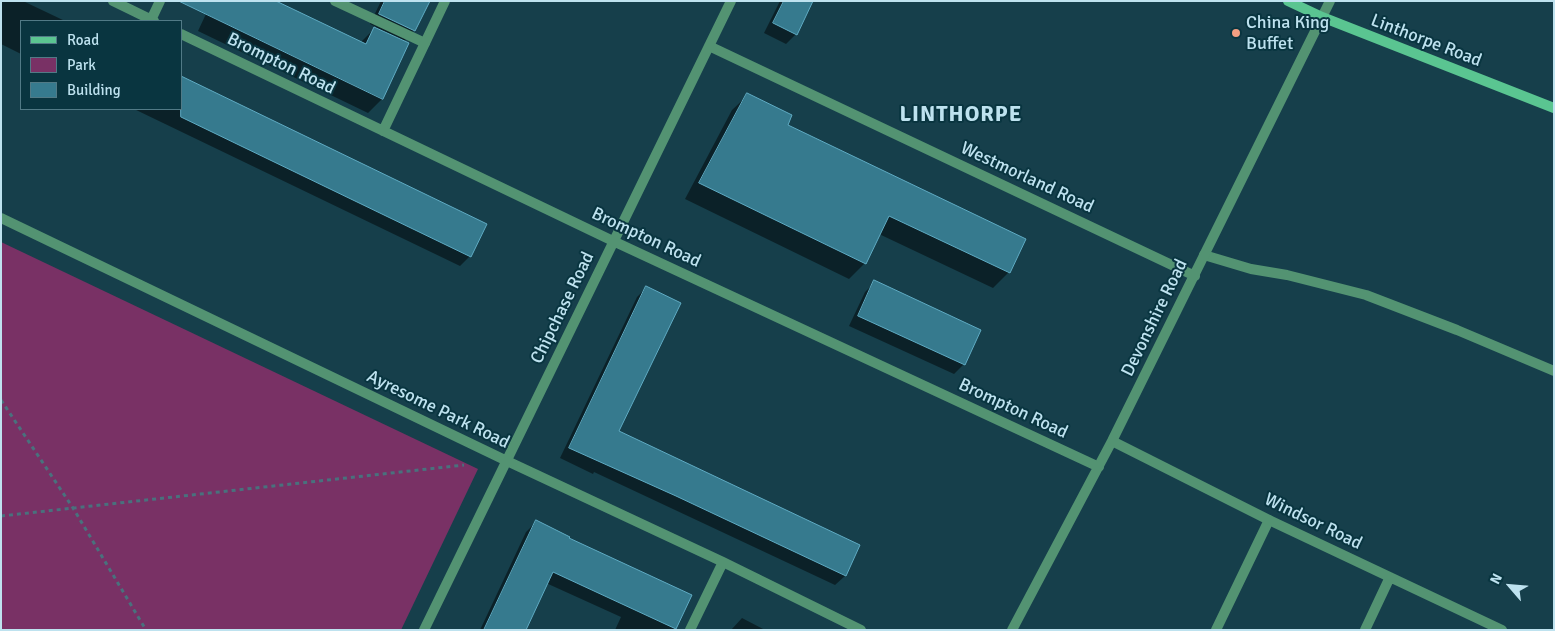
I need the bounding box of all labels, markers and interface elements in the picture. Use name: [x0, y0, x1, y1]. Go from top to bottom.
street label: Linthorpe Road: [1368, 10, 1484, 72]
place label: China King Buffet: [1246, 12, 1329, 54]
legend: [20, 20, 182, 110]
marker: China King Buffet: [1230, 27, 1242, 39]
street label: Brompton Road: [223, 28, 339, 100]
text: Road: [67, 31, 99, 49]
text: Park: [67, 56, 96, 74]
text: Building: [67, 81, 121, 99]
district label: LINTHORPE: [898, 102, 1024, 128]
street label: Westmorland Road: [957, 138, 1097, 218]
street label: Brompton Road: [588, 203, 704, 273]
street label: Chipchase Road: [527, 248, 599, 368]
street label: Devonshire Road: [1117, 256, 1193, 380]
street label: Ayresome Park Road: [363, 366, 513, 454]
street label: Brompton Road: [955, 374, 1071, 444]
street label: Windsor Road: [1261, 489, 1365, 555]
north arrow: [1485, 561, 1535, 611]
text: N: [1486, 571, 1506, 587]

